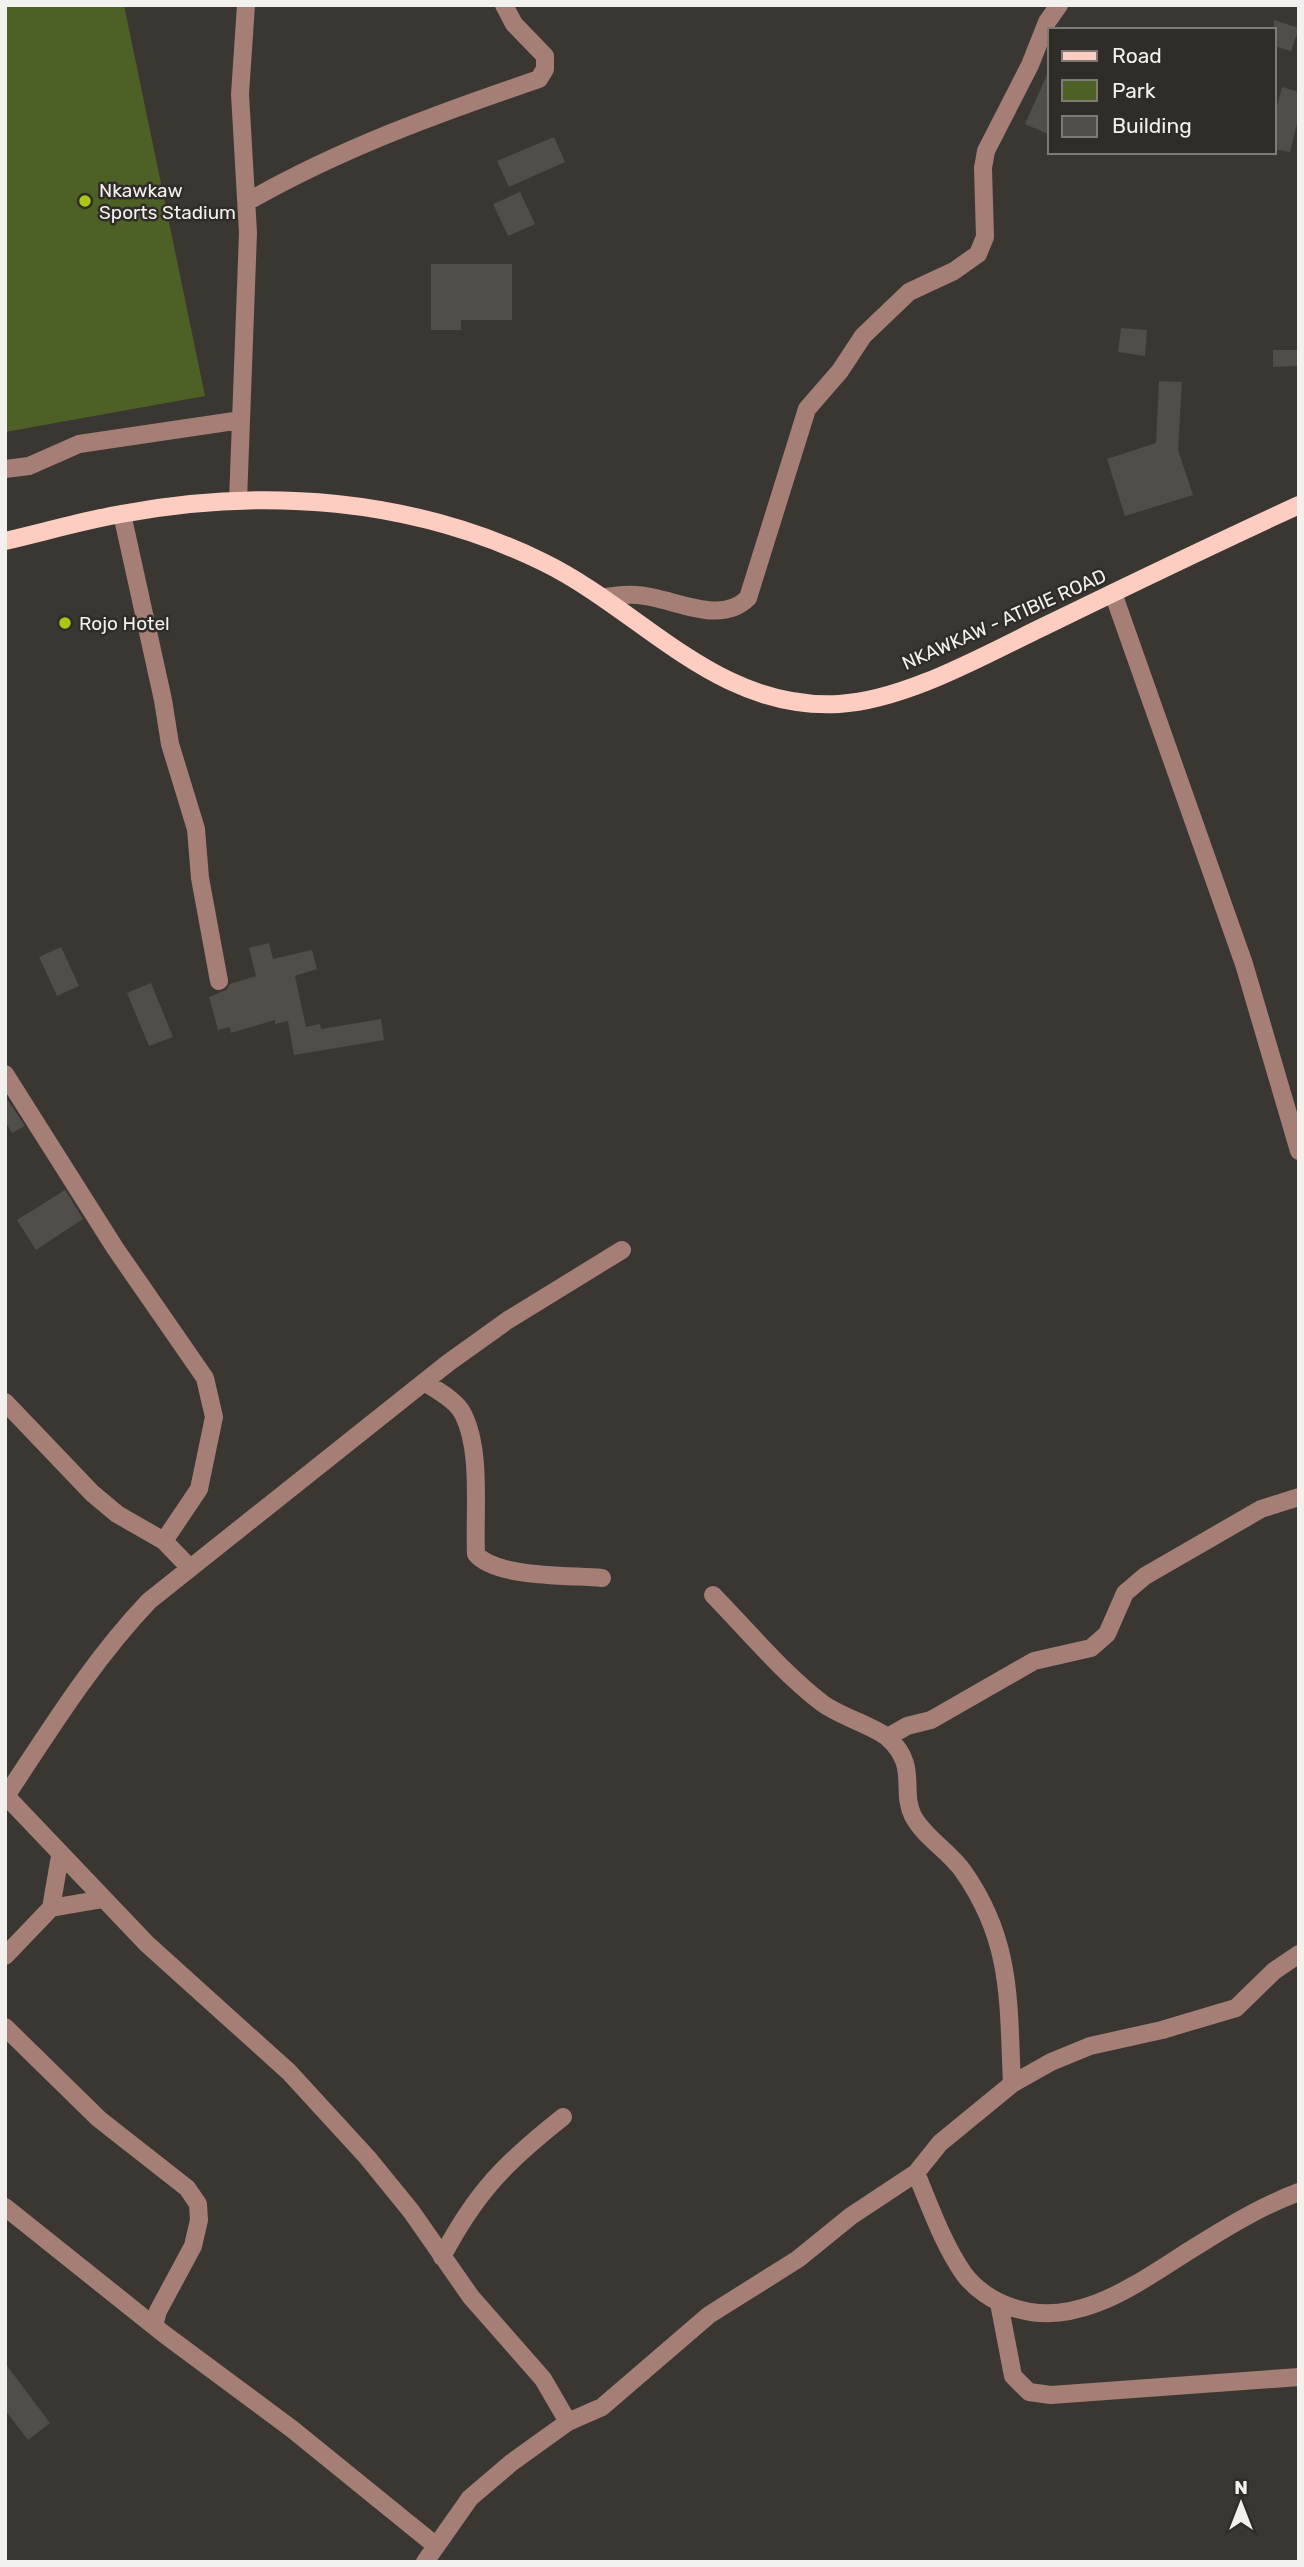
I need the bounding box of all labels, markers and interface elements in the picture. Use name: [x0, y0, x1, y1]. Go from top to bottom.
legend: [1048, 28, 1276, 154]
text: Road: [1112, 43, 1162, 68]
text: Park: [1112, 78, 1156, 103]
text: Building: [1112, 113, 1192, 138]
place label: Nkawkaw Sports Stadium: [99, 179, 236, 224]
marker: Nkawkaw Sports Stadium: [77, 193, 93, 209]
street label: NKAWKAW - ATIBIE ROAD: [899, 564, 1110, 675]
place label: Rojo Hotel: [79, 612, 170, 635]
marker: Rojo Hotel: [57, 615, 73, 631]
north arrow: [1206, 2469, 1276, 2539]
text: N: [1234, 2476, 1248, 2499]

